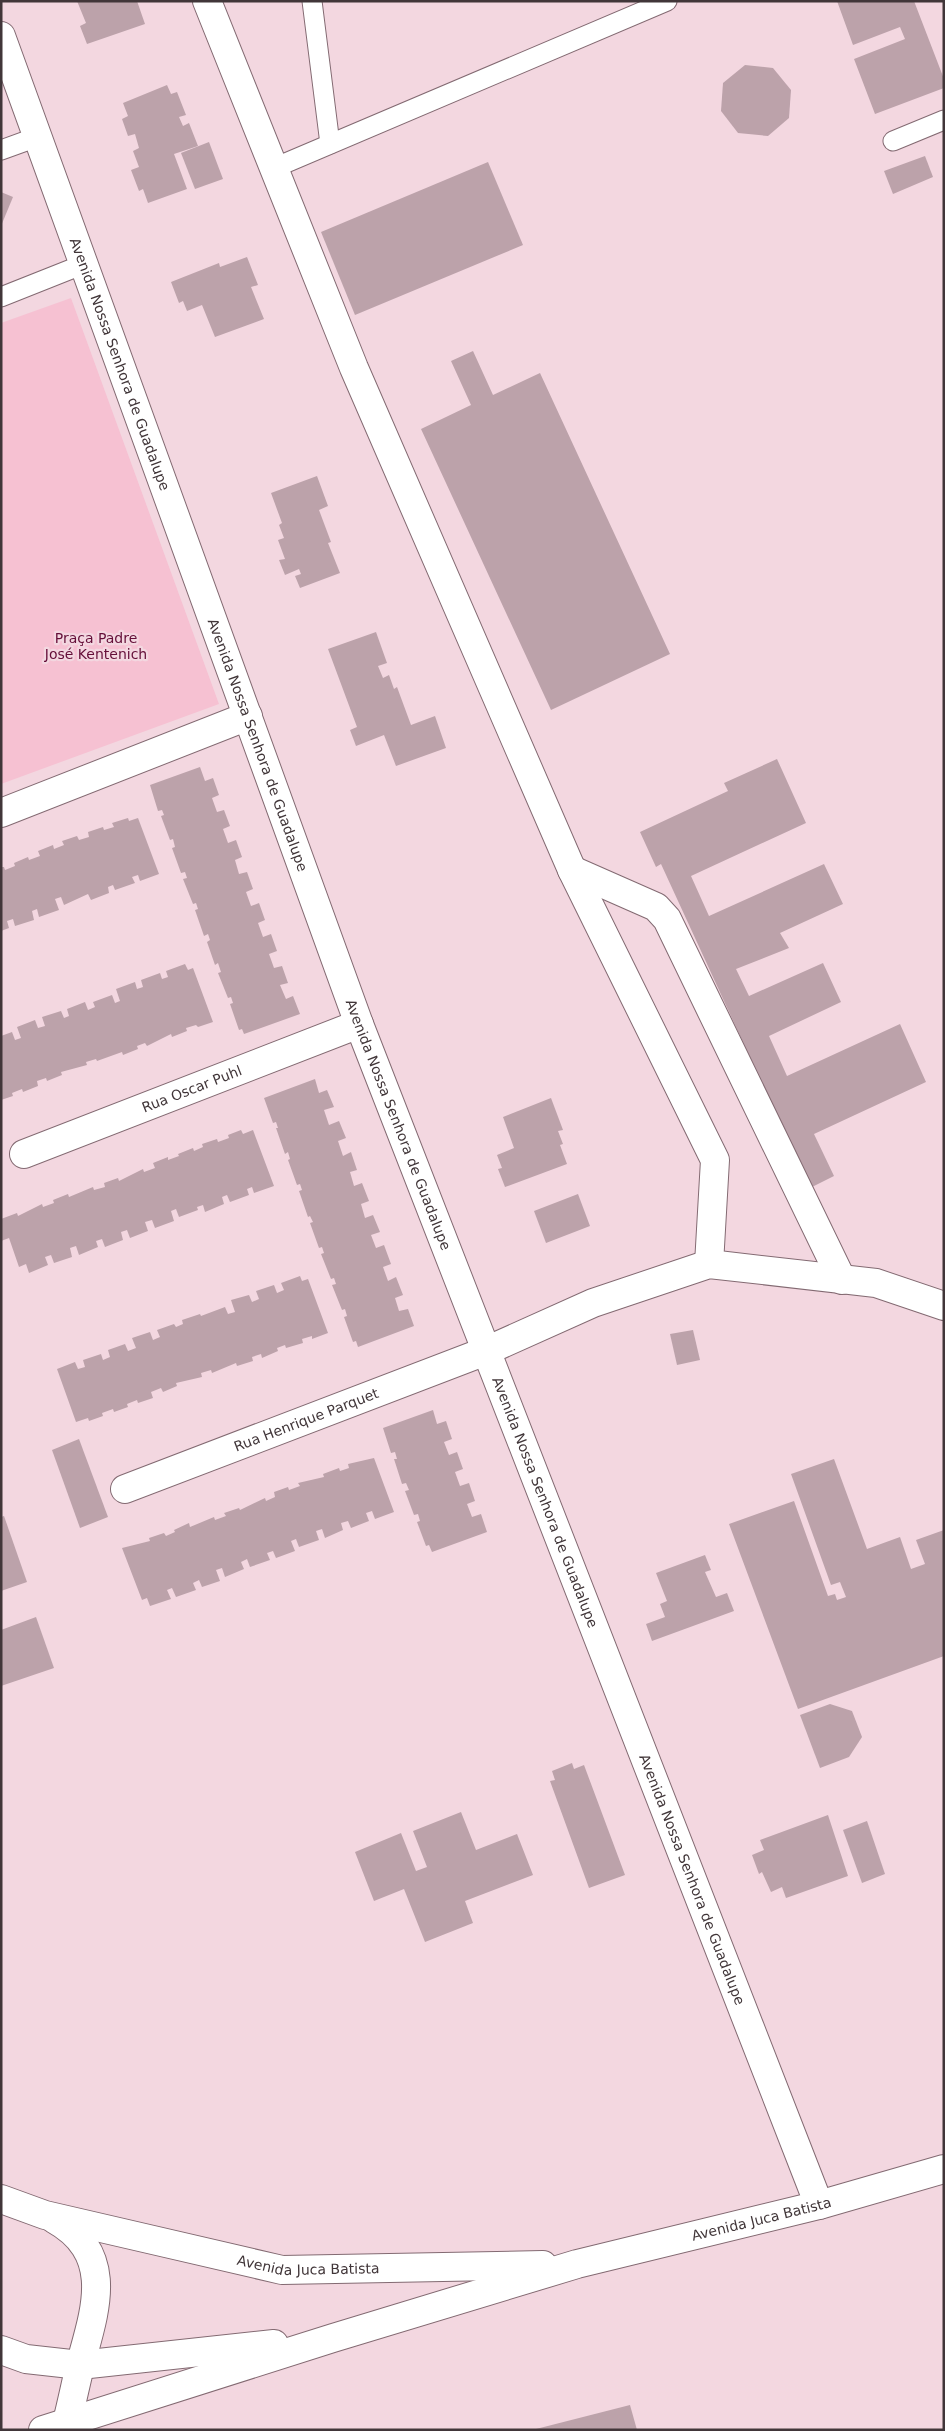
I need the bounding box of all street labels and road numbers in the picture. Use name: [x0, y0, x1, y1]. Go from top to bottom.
street label: Avenida Nossa Senhora de Guadalupe: [67, 236, 173, 493]
street label: Avenida Nossa Senhora de Guadalupe: [205, 616, 311, 874]
street label: Avenida Nossa Senhora de Guadalupe: [343, 997, 454, 1252]
street label: Rua Oscar Puhl: [140, 1062, 244, 1115]
street label: Avenida Nossa Senhora de Guadalupe: [489, 1374, 601, 1630]
street label: Rua Henrique Parquet: [232, 1385, 381, 1455]
street label: Avenida Nossa Senhora de Guadalupe: [636, 1752, 748, 2007]
street label: Avenida Juca Batista: [690, 2194, 833, 2244]
street label: Avenida Juca Batista: [236, 2252, 380, 2278]

